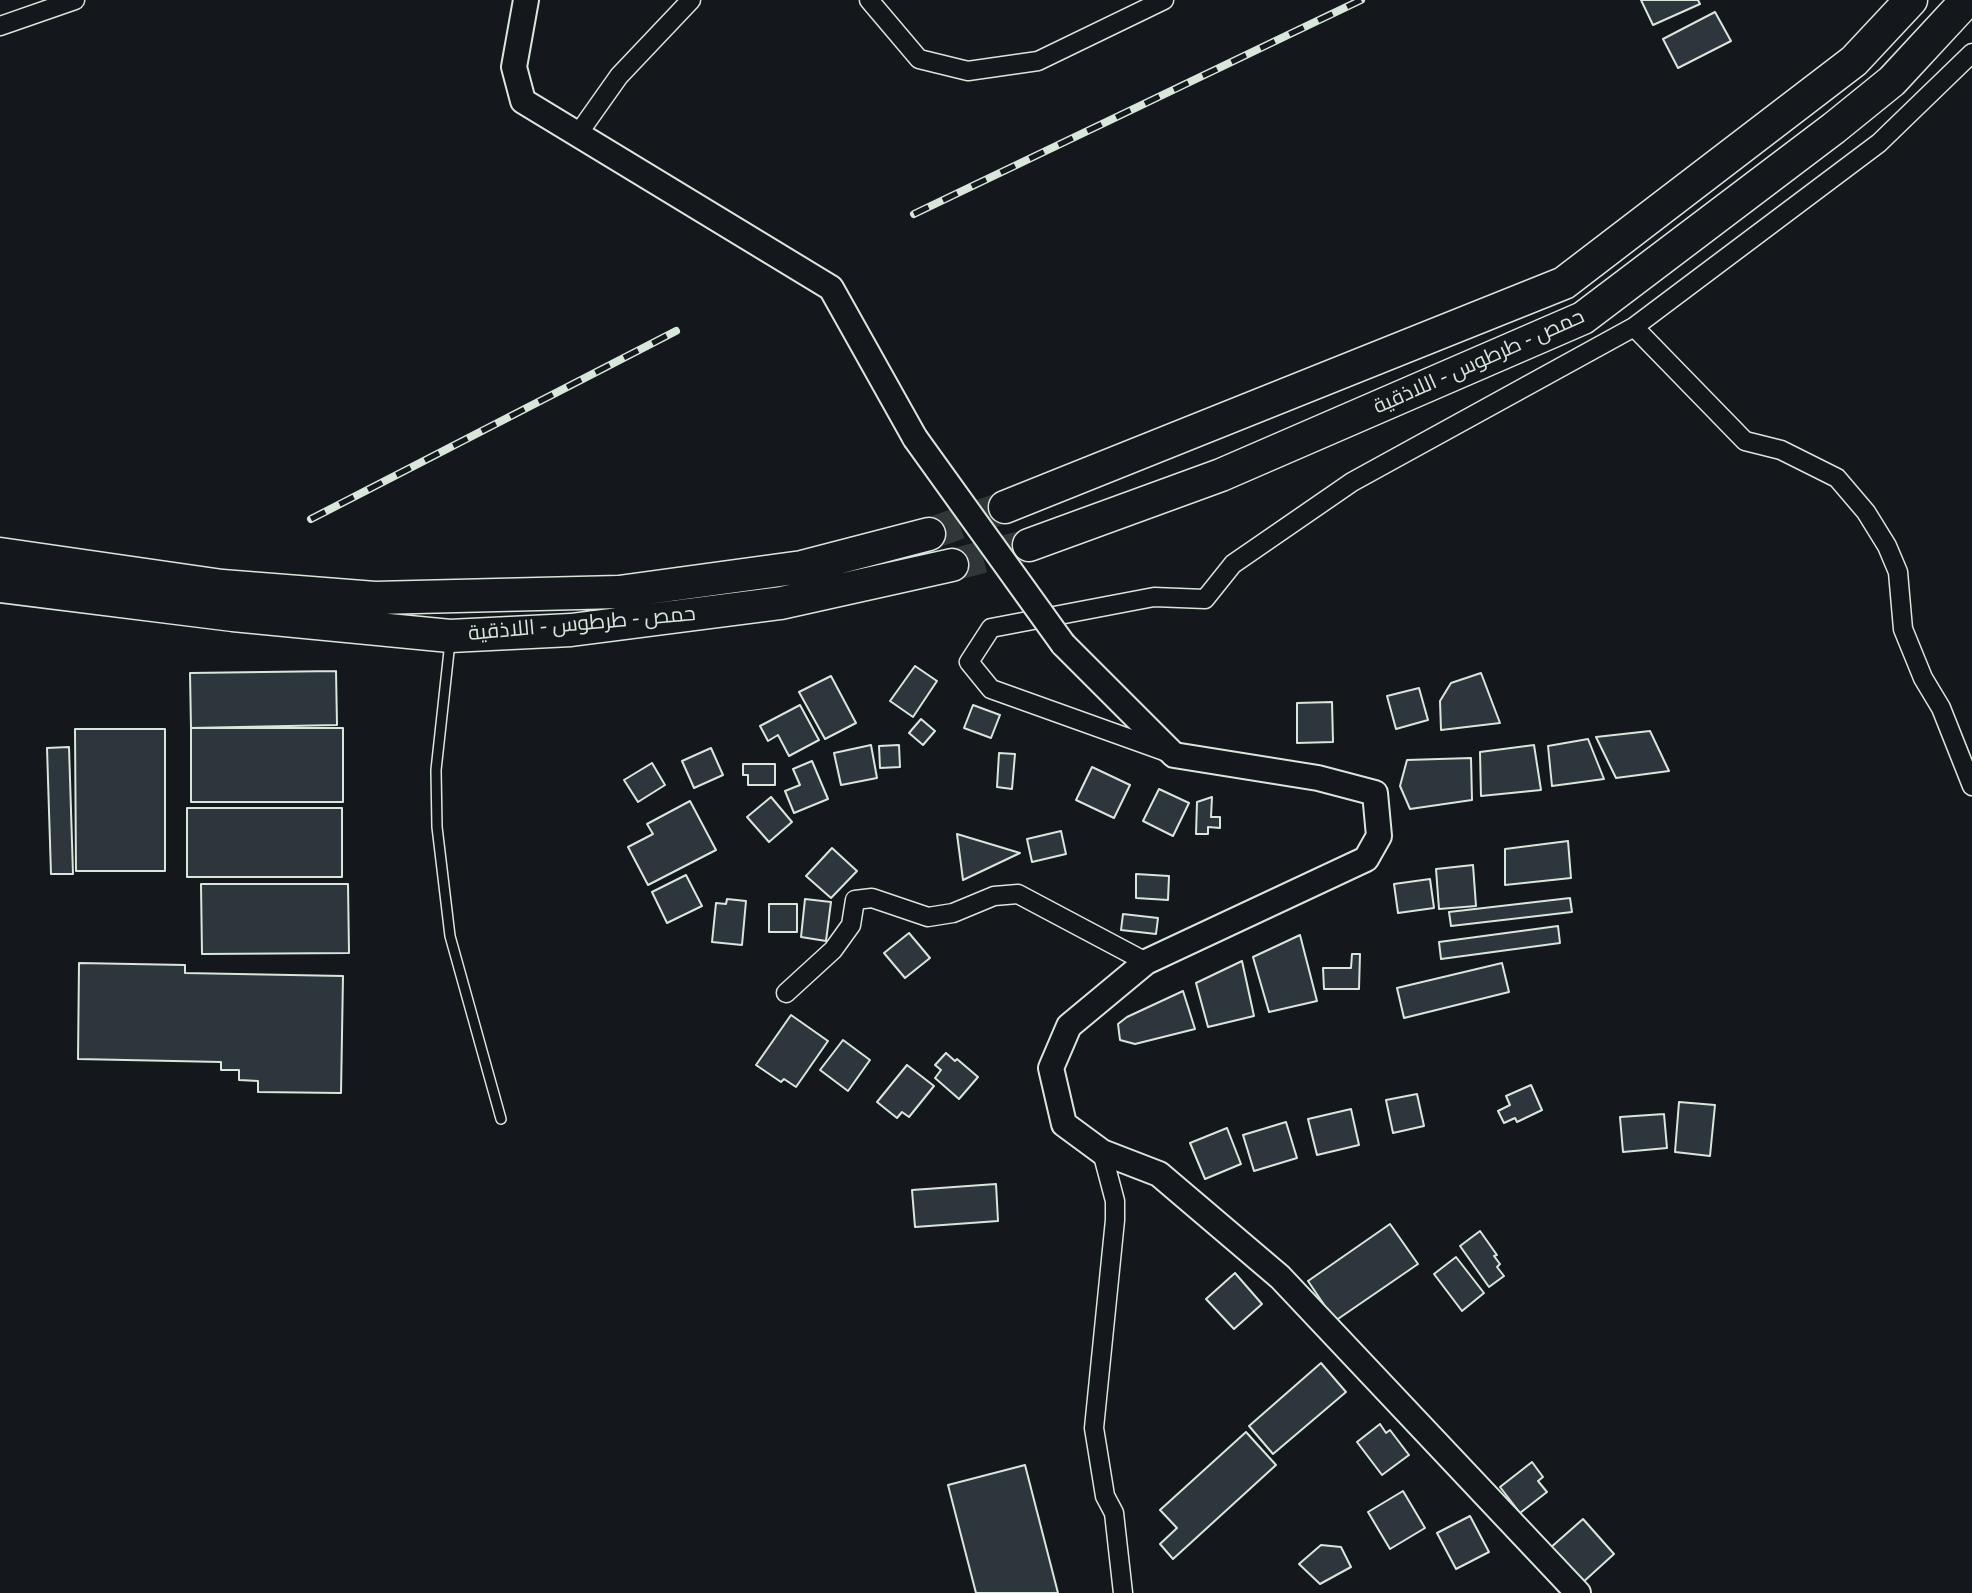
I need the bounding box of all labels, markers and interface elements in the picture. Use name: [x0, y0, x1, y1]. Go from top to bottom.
street label: حمص - طرطوس - اللاذقية: [1370, 304, 1588, 420]
street label: حمص - طرطوس - اللاذقية: [467, 602, 697, 646]

